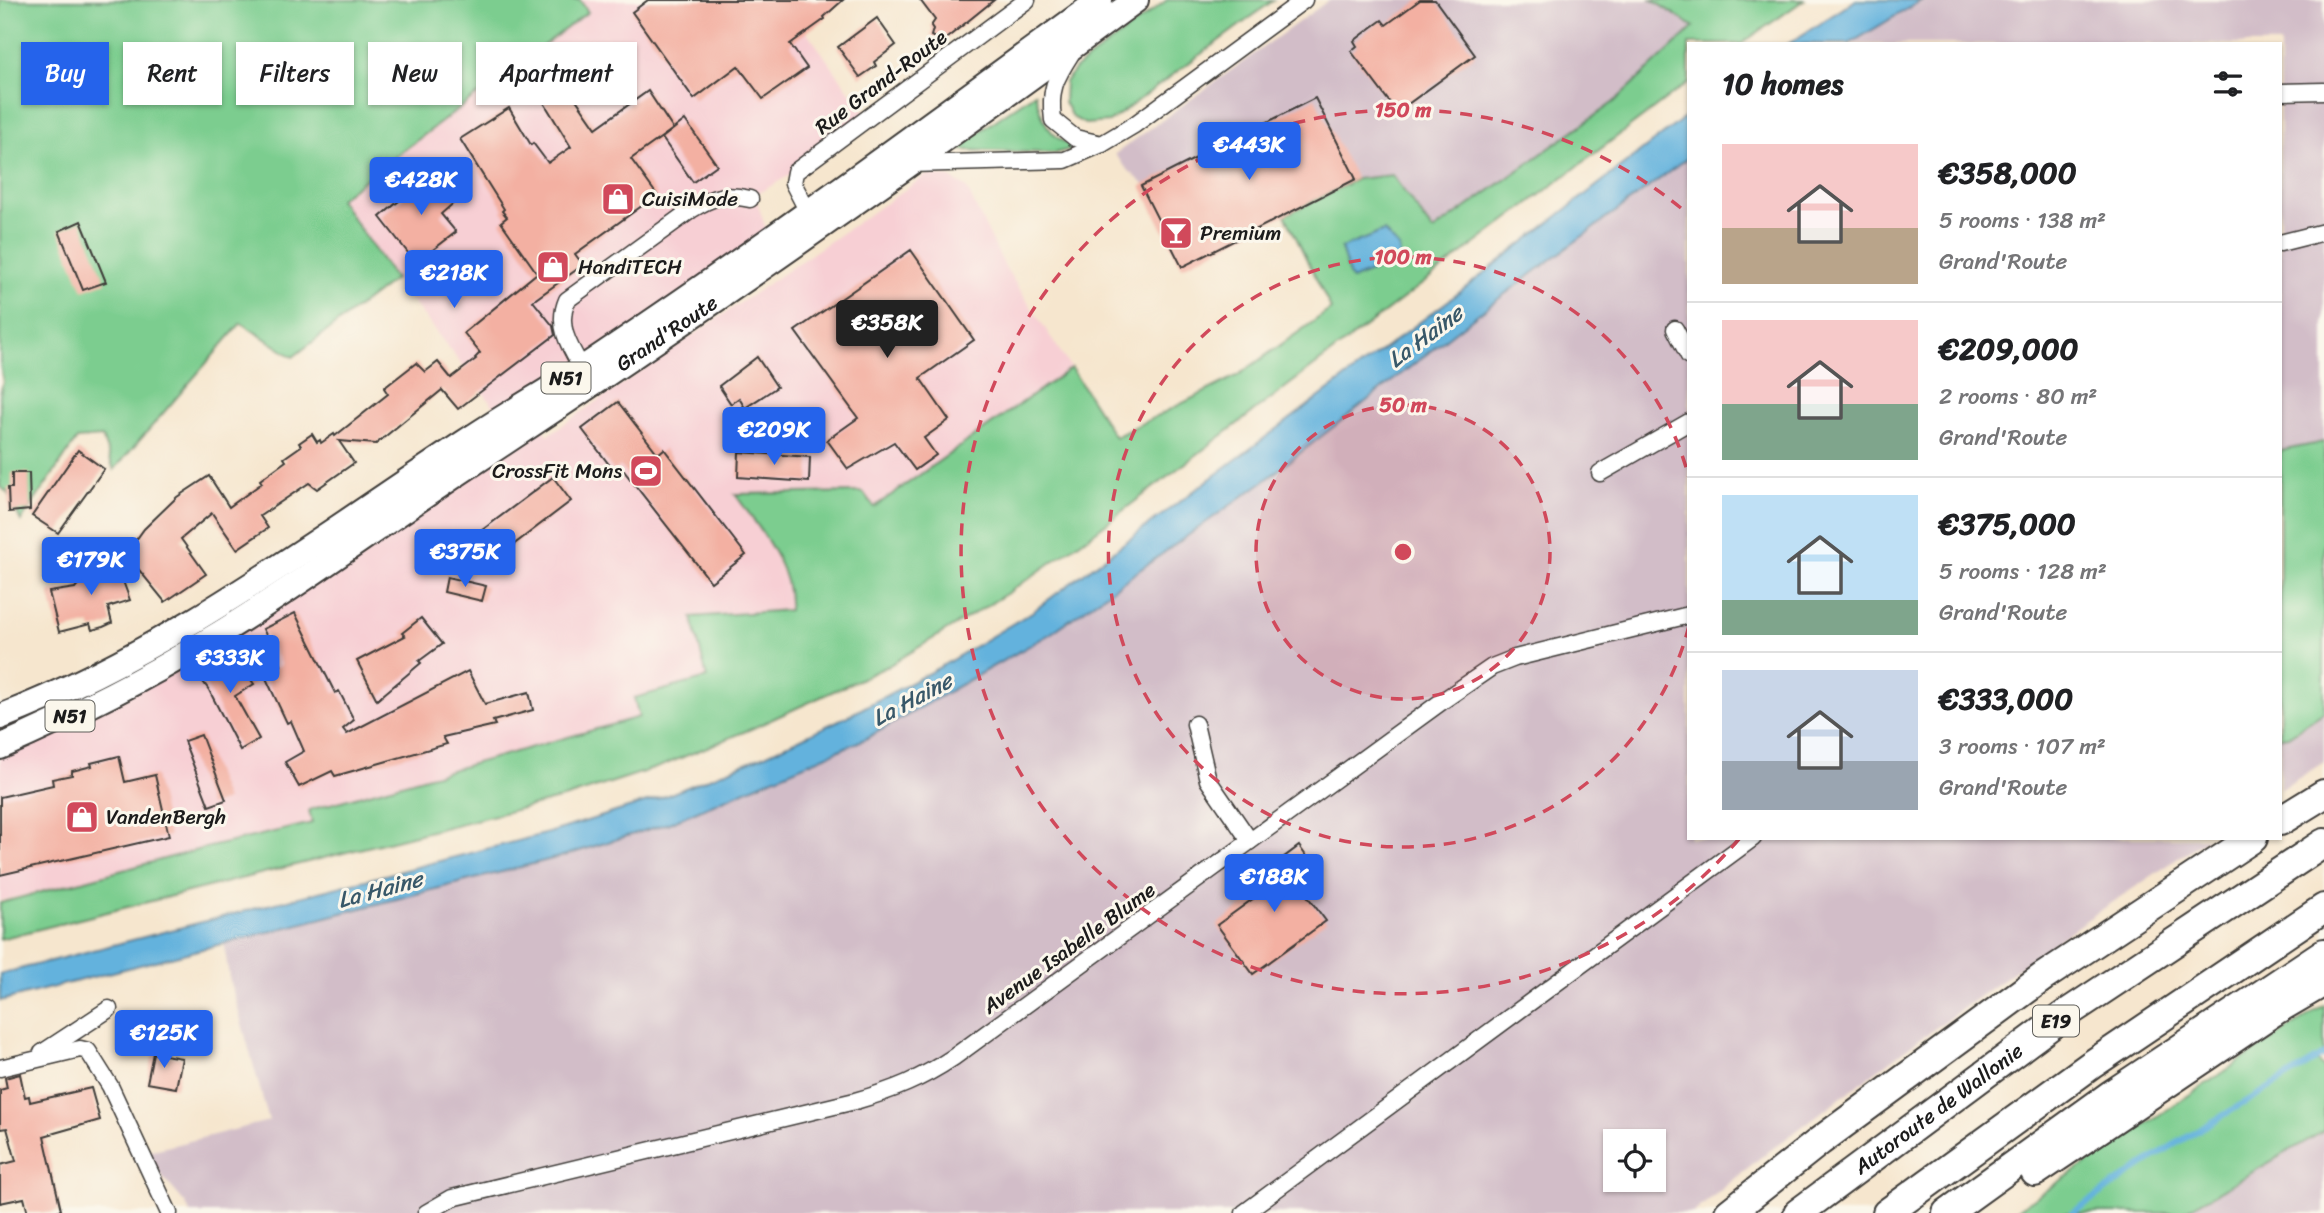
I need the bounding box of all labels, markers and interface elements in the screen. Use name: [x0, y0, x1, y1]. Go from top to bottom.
street label: Rue Grand-Route: [806, 19, 956, 145]
chip: Buy: [21, 42, 109, 105]
chip: Rent: [123, 42, 222, 105]
chip: Filters: [236, 42, 354, 105]
chip: New: [368, 42, 462, 105]
chip: Apartment: [476, 42, 637, 105]
text: 10 homes: [1722, 57, 1843, 111]
icon: filters: [2209, 65, 2247, 103]
text: 150 m: [1375, 91, 1432, 129]
pin: €443K: [1200, 122, 1298, 182]
text: €443K: [1214, 124, 1284, 165]
text: €358,000: [1939, 146, 2077, 200]
pin: €428K: [372, 158, 470, 217]
text: €428K: [386, 159, 456, 200]
icon: home: [1778, 172, 1862, 256]
shop icon: CuisiMode: [599, 180, 637, 218]
place label: CuisiMode: [642, 180, 738, 218]
text: 5 rooms · 138 m²: [1939, 200, 2106, 241]
bar icon: Premium: [1157, 214, 1195, 252]
place label: Premium: [1200, 214, 1281, 252]
text: 100 m: [1374, 238, 1432, 276]
text: Grand'Route: [1939, 241, 2067, 282]
shop icon: HandiTECH: [534, 248, 572, 286]
place label: HandiTECH: [578, 248, 682, 286]
pin: €218K: [405, 250, 503, 310]
text: €218K: [421, 252, 487, 293]
street label: Grand'Route: [608, 284, 726, 382]
water label: La Haine: [1378, 293, 1474, 379]
pin: €358K: [838, 300, 936, 360]
text: €358K: [852, 302, 922, 343]
text: €209,000: [1939, 322, 2079, 376]
icon: home: [1778, 348, 1862, 432]
road number: N51: [542, 362, 590, 394]
text: 2 rooms · 80 m²: [1939, 376, 2097, 417]
text: 50 m: [1379, 386, 1428, 424]
pin: €209K: [725, 407, 823, 467]
text: €209K: [738, 409, 810, 450]
text: Grand'Route: [1939, 417, 2067, 458]
place label: CrossFit Mons: [492, 452, 622, 490]
sports icon: CrossFit Mons: [627, 452, 665, 490]
text: €375,000: [1939, 497, 2076, 551]
icon: home: [1778, 523, 1862, 607]
pin: €375K: [416, 530, 514, 589]
text: €375K: [430, 531, 500, 572]
pin: €179K: [42, 538, 140, 597]
text: €179K: [58, 539, 124, 580]
centre of rings: [1391, 540, 1415, 564]
text: 5 rooms · 128 m²: [1939, 551, 2107, 592]
text: Grand'Route: [1939, 592, 2067, 633]
pin: €333K: [181, 636, 279, 695]
text: €333K: [196, 637, 264, 678]
water label: La Haine: [864, 660, 962, 738]
text: €333,000: [1939, 672, 2073, 726]
icon: home: [1778, 698, 1862, 782]
road number: N51: [46, 701, 94, 732]
text: 3 rooms · 107 m²: [1939, 726, 2106, 767]
text: Grand'Route: [1939, 767, 2067, 808]
shop icon: VandenBergh: [63, 798, 101, 836]
place label: VandenBergh: [106, 798, 226, 836]
pin: €188K: [1225, 855, 1323, 914]
text: €188K: [1241, 856, 1307, 897]
water label: La Haine: [333, 858, 429, 920]
street label: Avenue Isabelle Blume: [973, 872, 1164, 1025]
road number: E19: [2033, 1006, 2079, 1036]
pin: €125K: [115, 1010, 213, 1070]
text: €125K: [131, 1012, 197, 1053]
street label: Autoroute de Wallonie: [1844, 1033, 2032, 1185]
map controls: [1603, 1129, 1666, 1192]
button: locate: [1603, 1129, 1666, 1192]

